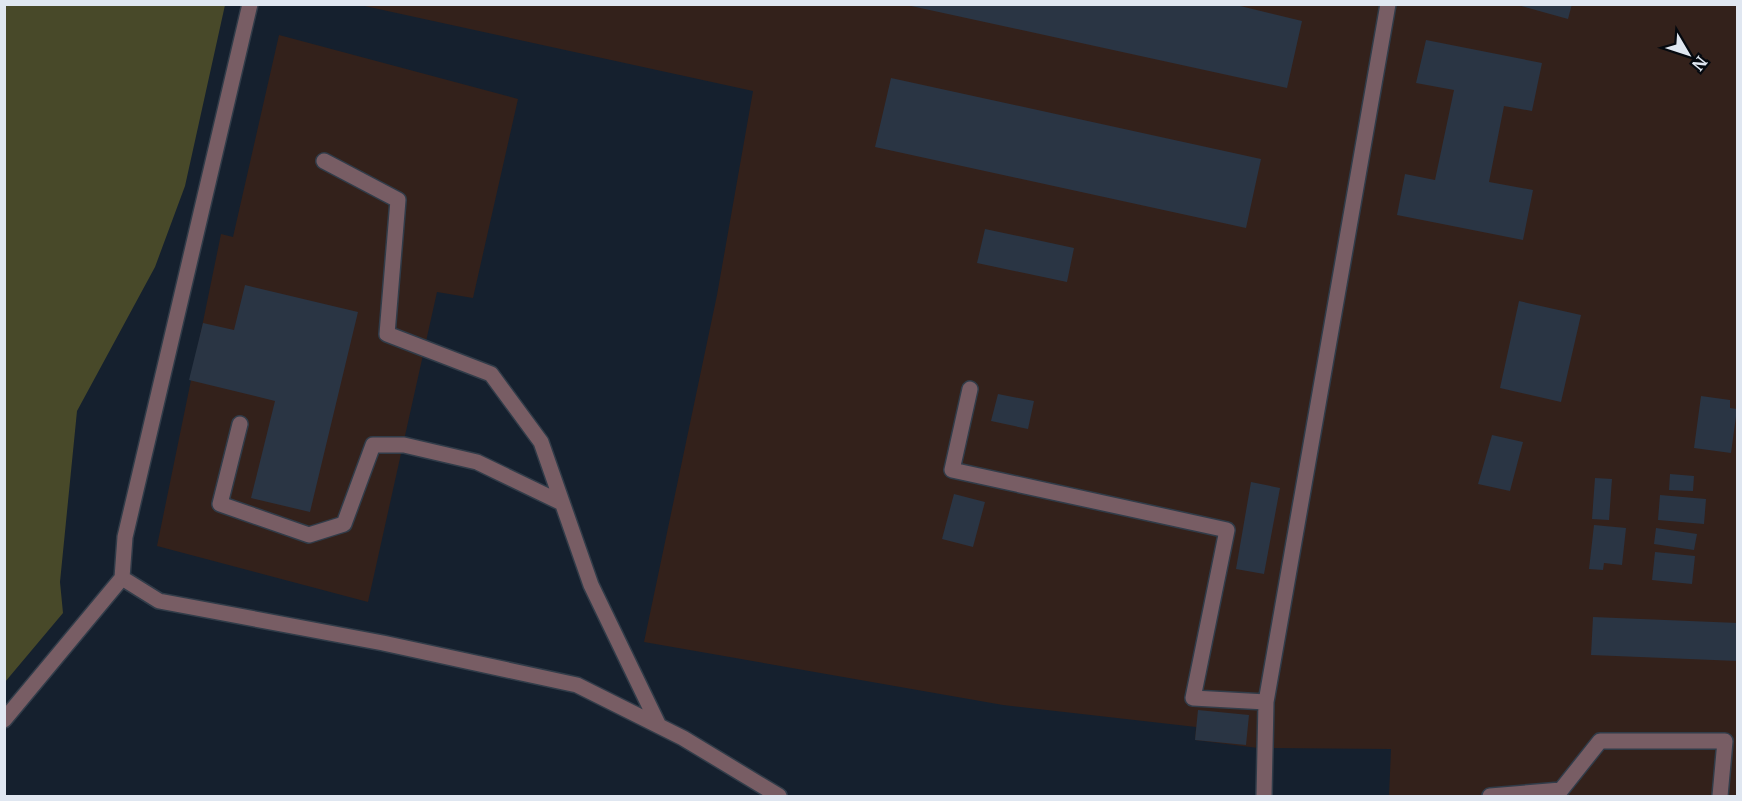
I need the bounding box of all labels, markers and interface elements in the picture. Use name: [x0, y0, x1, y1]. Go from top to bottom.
north arrow: [1658, 24, 1718, 84]
text: N: [1688, 52, 1711, 75]

